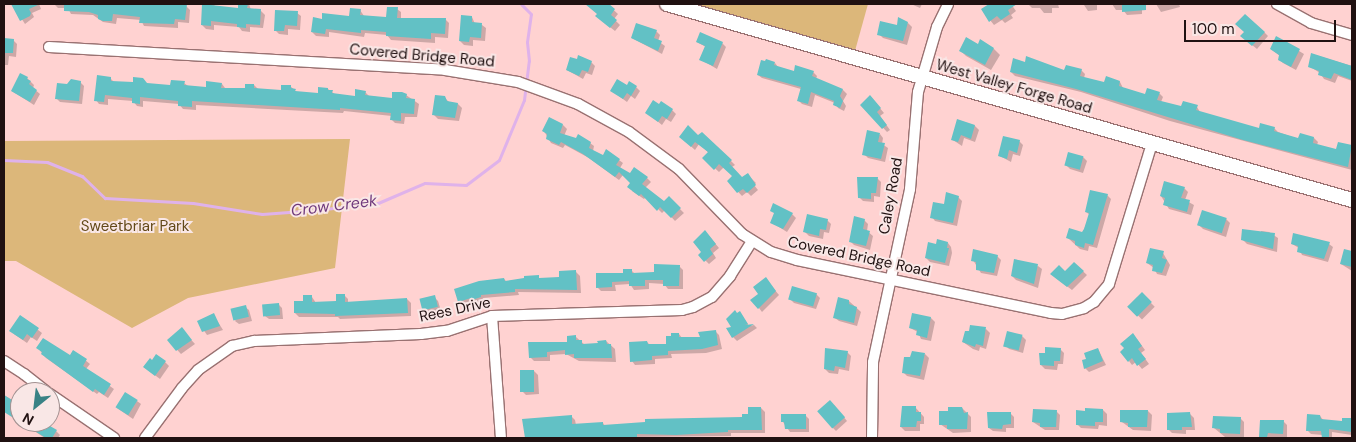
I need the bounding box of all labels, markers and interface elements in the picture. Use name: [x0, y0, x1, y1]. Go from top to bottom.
scale bar: [1186, 10, 1338, 42]
text: 100 m: [1192, 19, 1235, 39]
street label: Covered Bridge Road: [349, 41, 495, 71]
street label: West Valley Forge Road: [934, 56, 1094, 118]
street label: Caley Road: [875, 156, 907, 236]
water label: Crow Creek: [290, 191, 378, 221]
park label: Sweetbriar Park: [81, 218, 189, 236]
street label: Covered Bridge Road: [786, 233, 932, 281]
street label: Rees Drive: [418, 294, 492, 326]
north arrow: [10, 382, 60, 432]
text: N: [19, 409, 37, 430]

